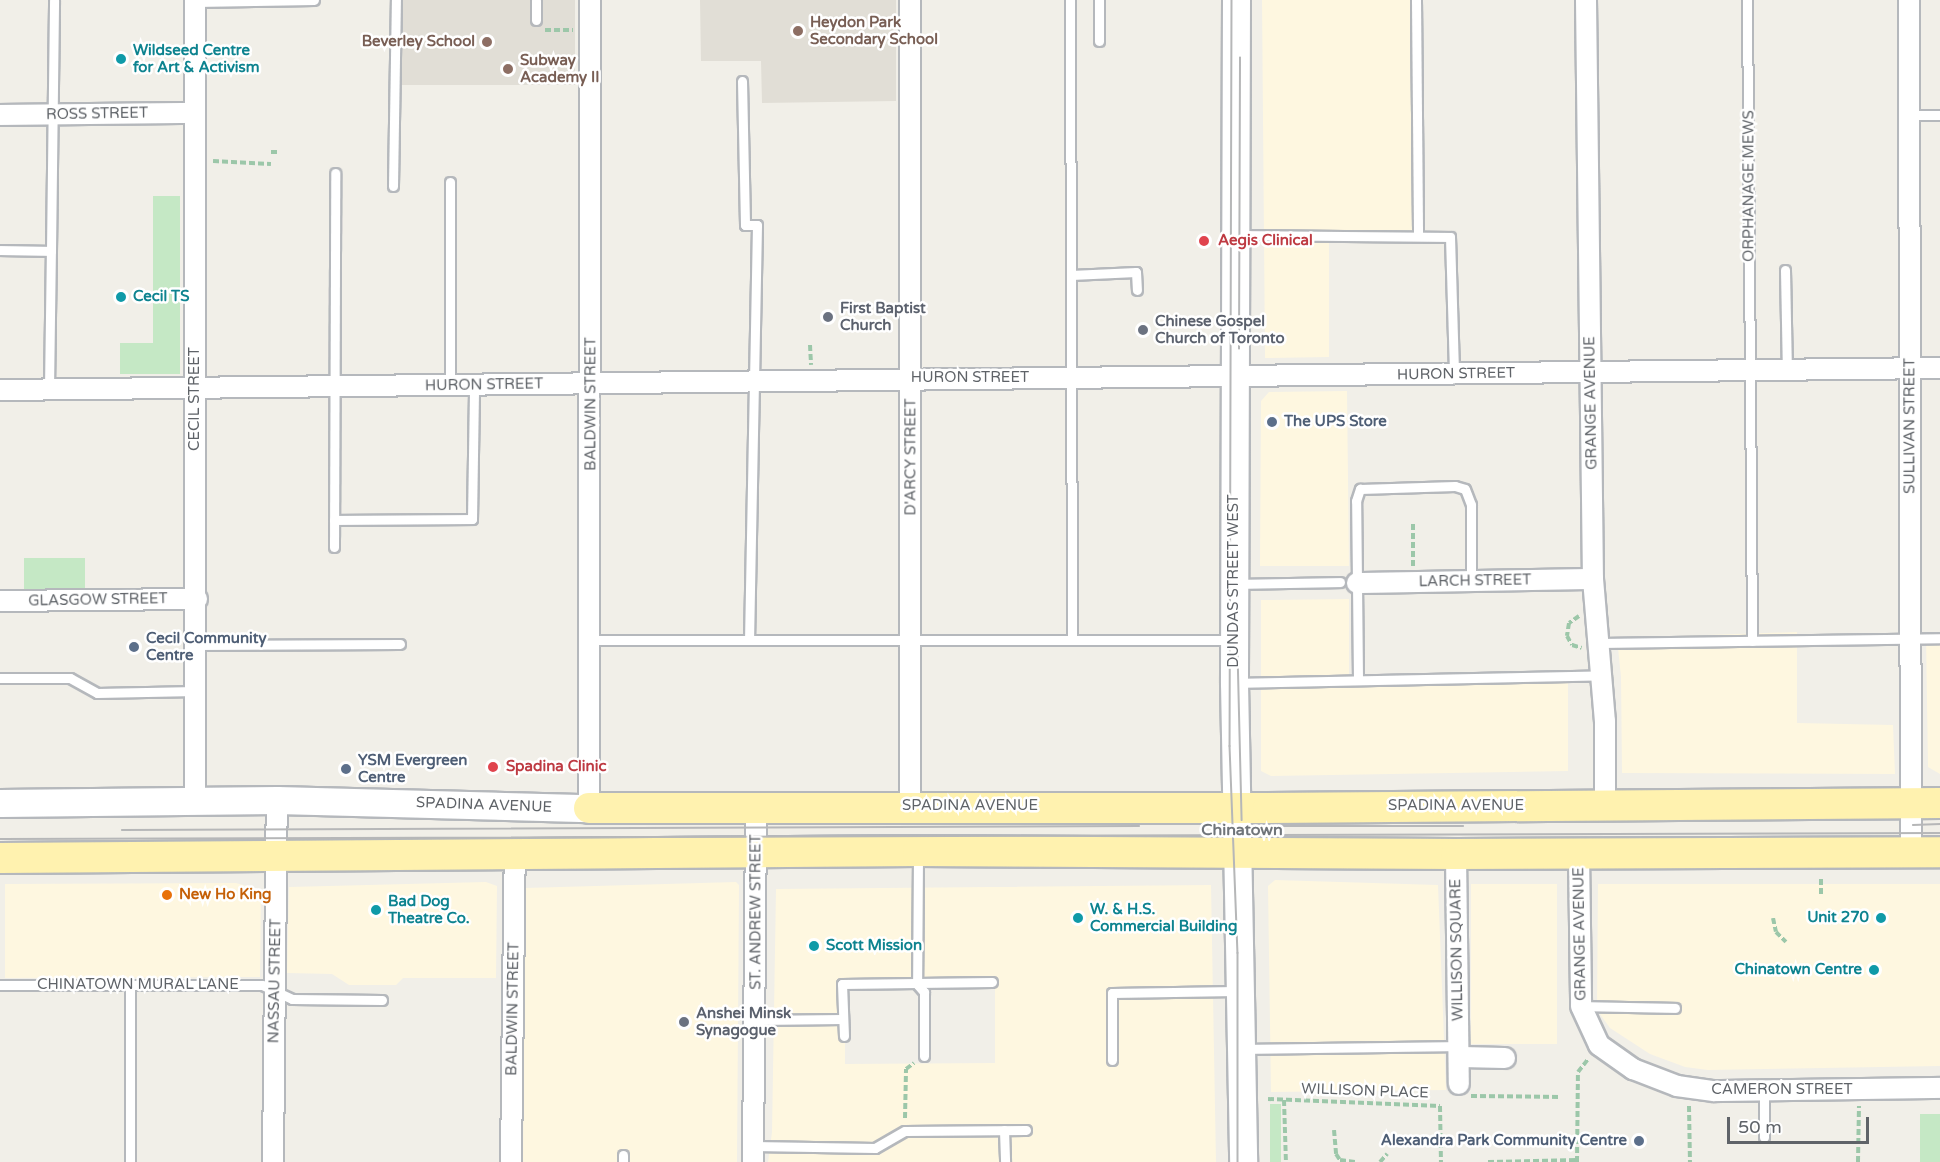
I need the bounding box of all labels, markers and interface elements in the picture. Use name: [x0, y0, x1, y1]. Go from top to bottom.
place label: Heydon Park Secondary School: [810, 13, 938, 48]
marker: Heydon Park Secondary School: [791, 24, 805, 38]
place label: Beverley School: [362, 33, 475, 51]
marker: Beverley School: [480, 35, 494, 49]
place label: Wildseed Centre for Art & Activism: [133, 41, 260, 76]
place label: Subway Academy II: [520, 51, 600, 86]
marker: Wildseed Centre for Art & Activism: [114, 52, 128, 66]
marker: Subway Academy II: [501, 62, 515, 76]
street label: ROSS STREET: [46, 104, 148, 124]
street label: ORPHANAGE MEWS: [1740, 110, 1758, 262]
marker: Aegis Clinical: [1195, 232, 1213, 250]
place label: Aegis Clinical: [1218, 232, 1313, 250]
place label: Cecil TS: [133, 288, 189, 306]
marker: Cecil TS: [114, 290, 128, 304]
place label: First Baptist Church: [840, 299, 926, 334]
marker: First Baptist Church: [821, 310, 835, 324]
place label: Chinese Gospel Church of Toronto: [1155, 312, 1284, 347]
marker: Chinese Gospel Church of Toronto: [1136, 323, 1150, 337]
street label: GRANGE AVENUE: [1581, 336, 1601, 470]
street label: BALDWIN STREET: [582, 337, 600, 471]
street label: CECIL STREET: [186, 347, 204, 451]
street label: SULLIVAN STREET: [1901, 358, 1919, 494]
street label: HURON STREET: [1397, 364, 1515, 384]
street label: HURON STREET: [911, 369, 1029, 387]
street label: HURON STREET: [425, 375, 543, 395]
street label: D'ARCY STREET: [902, 398, 920, 516]
place label: The UPS Store: [1284, 413, 1387, 431]
marker: The UPS Store: [1265, 415, 1279, 429]
street label: DUNDAS STREET WEST: [1225, 494, 1243, 668]
street label: LARCH STREET: [1419, 571, 1531, 591]
street label: GLASGOW STREET: [28, 590, 168, 610]
place label: Cecil Community Centre: [146, 629, 267, 664]
marker: Cecil Community Centre: [127, 640, 141, 654]
place label: YSM Evergreen Centre: [358, 751, 467, 786]
marker: Spadina Clinic: [484, 758, 502, 776]
place label: Spadina Clinic: [506, 758, 606, 776]
marker: YSM Evergreen Centre: [339, 762, 353, 776]
street label: SPADINA AVENUE: [416, 794, 552, 816]
street label: SPADINA AVENUE: [902, 797, 1038, 815]
street label: SPADINA AVENUE: [1388, 797, 1524, 815]
district label: Chinatown: [1201, 820, 1283, 840]
street label: ST. ANDREW STREET: [747, 834, 765, 990]
street label: GRANGE AVENUE: [1570, 867, 1590, 1001]
street label: WILLISON SQUARE: [1447, 879, 1467, 1021]
place label: New Ho King: [179, 886, 272, 904]
marker: New Ho King: [160, 888, 174, 902]
place label: Bad Dog Theatre Co.: [388, 892, 470, 927]
place label: W. & H.S. Commercial Building: [1090, 900, 1237, 935]
marker: Bad Dog Theatre Co.: [369, 903, 383, 917]
place label: Unit 270: [1807, 909, 1869, 927]
marker: W. & H.S. Commercial Building: [1071, 911, 1085, 925]
marker: Unit 270: [1874, 911, 1888, 925]
street label: NASSAU STREET: [265, 919, 285, 1043]
place label: Scott Mission: [826, 937, 922, 955]
marker: Scott Mission: [807, 939, 821, 953]
street label: BALDWIN STREET: [503, 942, 523, 1076]
place label: Chinatown Centre: [1734, 961, 1862, 979]
marker: Chinatown Centre: [1867, 963, 1881, 977]
street label: CHINATOWN MURAL LANE: [37, 976, 239, 994]
place label: Anshei Minsk Synagogue: [696, 1004, 791, 1039]
marker: Anshei Minsk Synagogue: [677, 1015, 691, 1029]
street label: WILLISON PLACE: [1301, 1080, 1429, 1102]
street label: CAMERON STREET: [1711, 1081, 1853, 1099]
scale bar: [1730, 1105, 1872, 1143]
text: 50 m: [1738, 1116, 1782, 1138]
place label: Alexandra Park Community Centre: [1381, 1132, 1627, 1150]
marker: Alexandra Park Community Centre: [1632, 1134, 1646, 1148]

